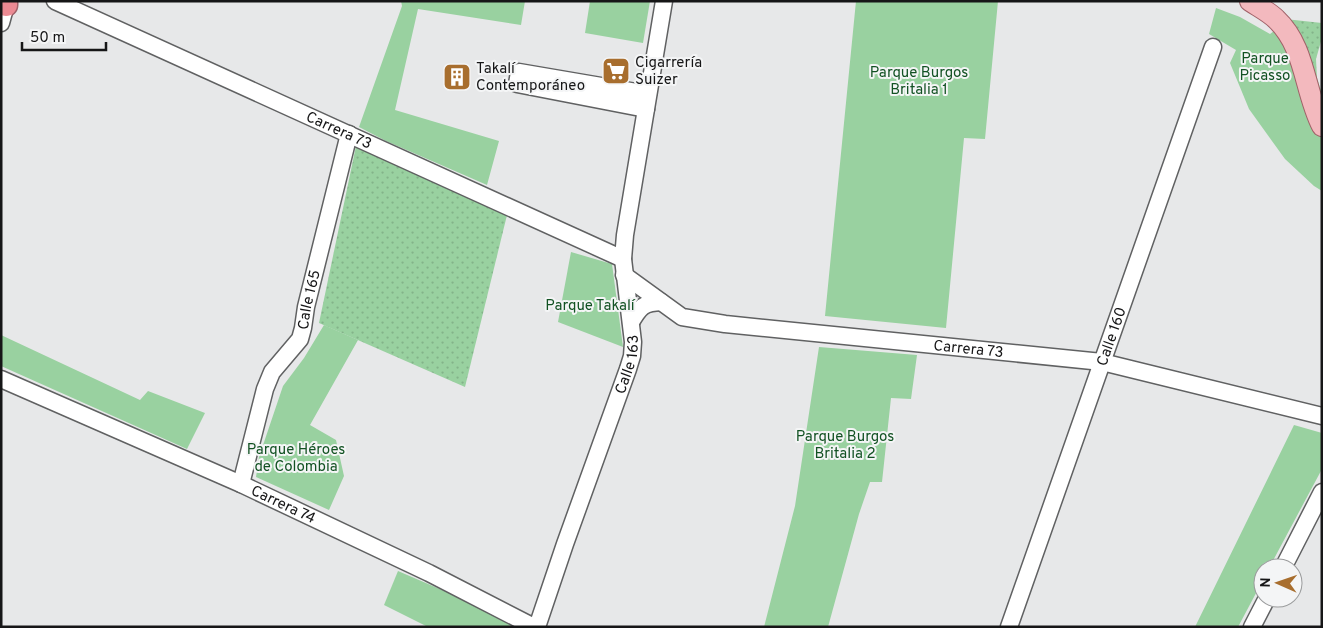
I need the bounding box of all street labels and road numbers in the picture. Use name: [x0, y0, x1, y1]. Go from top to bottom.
street label: Carrera 73: [303, 108, 374, 155]
street label: Calle 165: [295, 268, 326, 331]
street label: Calle 160: [1093, 305, 1132, 369]
street label: Calle 163: [612, 334, 644, 397]
street label: Carrera 73: [933, 337, 1004, 363]
street label: Carrera 74: [247, 482, 318, 529]

